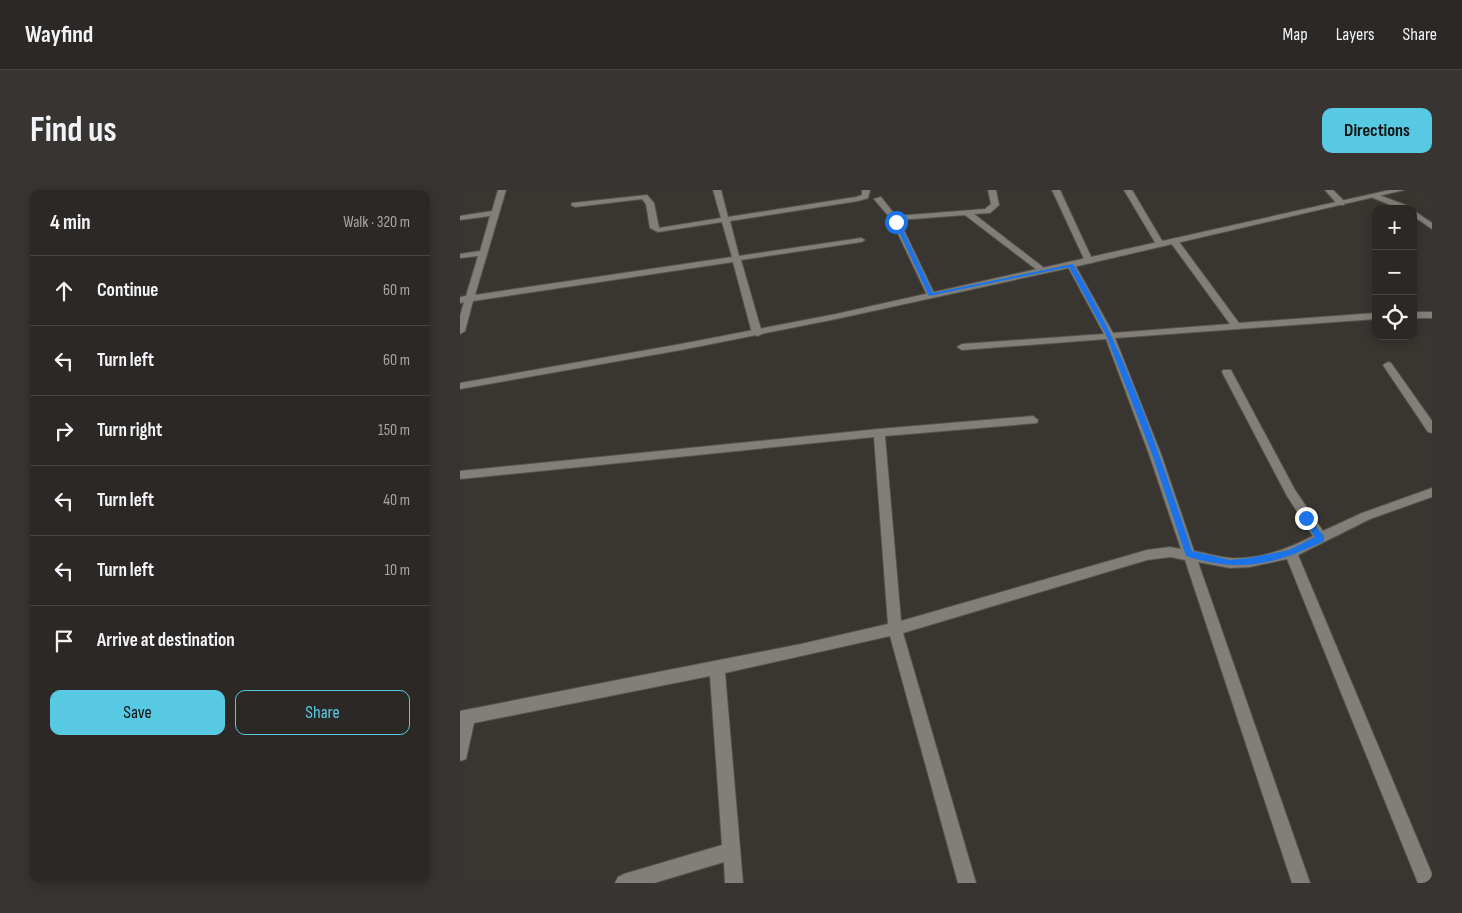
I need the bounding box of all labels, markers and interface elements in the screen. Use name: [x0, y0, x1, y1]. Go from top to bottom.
text: Wayfind: [25, 20, 93, 49]
text: Map: [1283, 24, 1308, 45]
text: Layers: [1336, 24, 1375, 45]
text: Share: [1403, 24, 1437, 45]
button: Directions: [1322, 108, 1432, 153]
text: Find us: [30, 109, 117, 152]
map controls: [1372, 205, 1417, 340]
button: +: [1372, 205, 1417, 250]
text: 4 min: [50, 210, 91, 235]
route start: [885, 211, 908, 234]
text: Walk · 320 m: [343, 213, 410, 232]
button: −: [1372, 250, 1417, 295]
icon: ahead: [50, 277, 78, 305]
text: Continue: [97, 279, 158, 302]
text: 60 m: [383, 281, 410, 300]
button: locate: [1372, 295, 1417, 340]
icon: left: [50, 347, 78, 375]
text: Turn left: [97, 349, 154, 372]
text: 60 m: [383, 351, 410, 370]
icon: right: [50, 417, 78, 445]
text: Turn right: [97, 419, 162, 442]
text: 150 m: [378, 421, 410, 440]
icon: left: [50, 487, 78, 515]
text: Turn left: [97, 489, 154, 512]
text: 40 m: [383, 491, 410, 510]
route end: [1295, 507, 1318, 530]
icon: left: [50, 557, 78, 585]
text: Turn left: [97, 559, 154, 582]
text: 10 m: [384, 561, 410, 580]
icon: arrive: [50, 627, 78, 655]
text: Arrive at destination: [97, 629, 235, 652]
button: Save: [50, 690, 225, 735]
button: Share: [235, 690, 410, 735]

